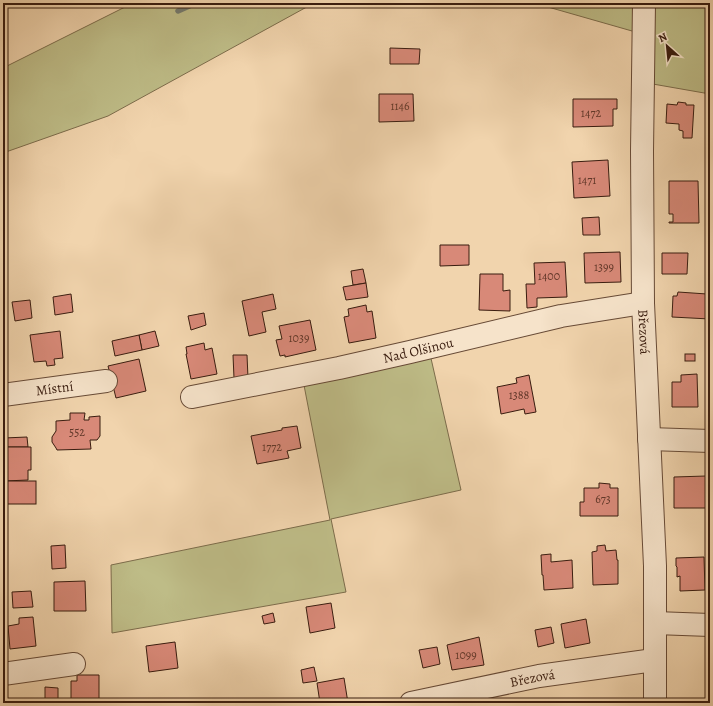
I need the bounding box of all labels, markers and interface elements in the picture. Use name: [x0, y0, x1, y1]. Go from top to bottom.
north arrow: [647, 26, 687, 66]
text: N: [656, 29, 670, 46]
house number: 1146: [390, 98, 410, 114]
house number: 1472: [581, 105, 601, 121]
house number: 1471: [578, 172, 596, 188]
house number: 1399: [594, 259, 614, 275]
house number: 1400: [538, 268, 560, 284]
street label: Březová: [633, 309, 654, 356]
house number: 1039: [289, 330, 309, 346]
street label: Nad Olšinou: [381, 333, 456, 368]
street label: Místní: [35, 377, 75, 400]
house number: 1388: [509, 387, 530, 403]
house number: 552: [69, 424, 85, 440]
house number: 1772: [262, 439, 282, 455]
house number: 673: [595, 491, 611, 507]
house number: 1099: [455, 647, 477, 663]
street label: Březová: [508, 665, 557, 692]

